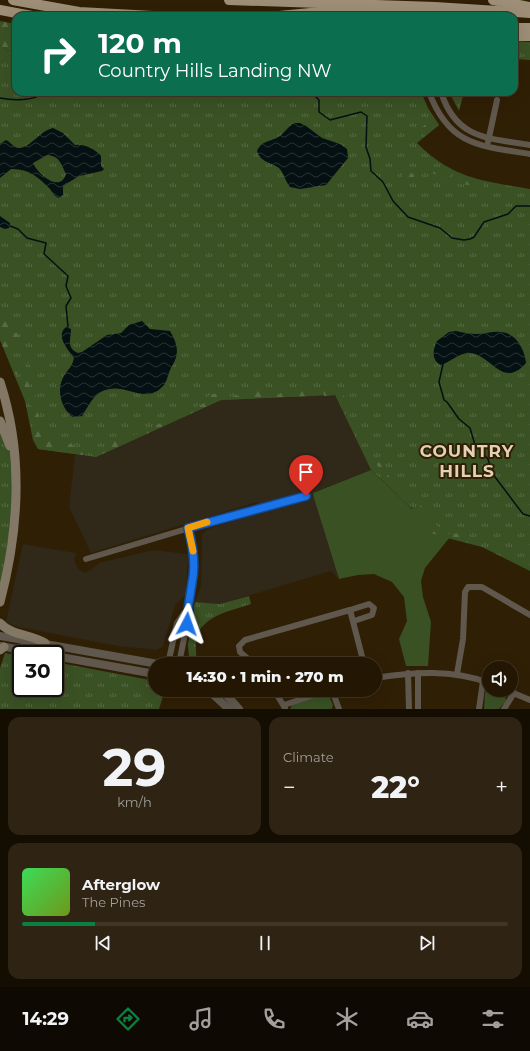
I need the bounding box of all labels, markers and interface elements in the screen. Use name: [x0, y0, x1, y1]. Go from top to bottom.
text: 120 m: [98, 26, 182, 60]
icon: right: [32, 28, 84, 80]
text: Country Hills Landing NW: [98, 60, 331, 82]
district label: COUNTRY HILLS: [420, 441, 514, 481]
pin: [289, 455, 323, 496]
icon: arrive: [295, 461, 317, 483]
position arrow: [166, 603, 208, 645]
speed limit sign: 30: [12, 645, 64, 697]
map controls: [482, 661, 518, 697]
button: sound: [482, 661, 518, 697]
text: 14:30 · 1 min · 270 m: [186, 667, 344, 686]
text: 29: [103, 736, 166, 799]
text: Climate: [283, 749, 334, 765]
text: 22°: [371, 769, 420, 806]
text: −: [283, 774, 296, 801]
text: +: [495, 774, 508, 801]
text: km/h: [117, 794, 152, 810]
text: Afterglow: [82, 875, 160, 894]
text: The Pines: [82, 894, 145, 910]
icon: previous: [92, 932, 114, 954]
icon: pause: [254, 932, 276, 954]
icon: next: [416, 932, 438, 954]
icon: directions: [114, 1005, 142, 1033]
icon: music: [187, 1005, 215, 1033]
icon: phone: [260, 1005, 288, 1033]
icon: climate: [333, 1005, 361, 1033]
icon: car: [406, 1005, 434, 1033]
icon: filters: [479, 1005, 507, 1033]
text: 14:29: [23, 1008, 69, 1030]

